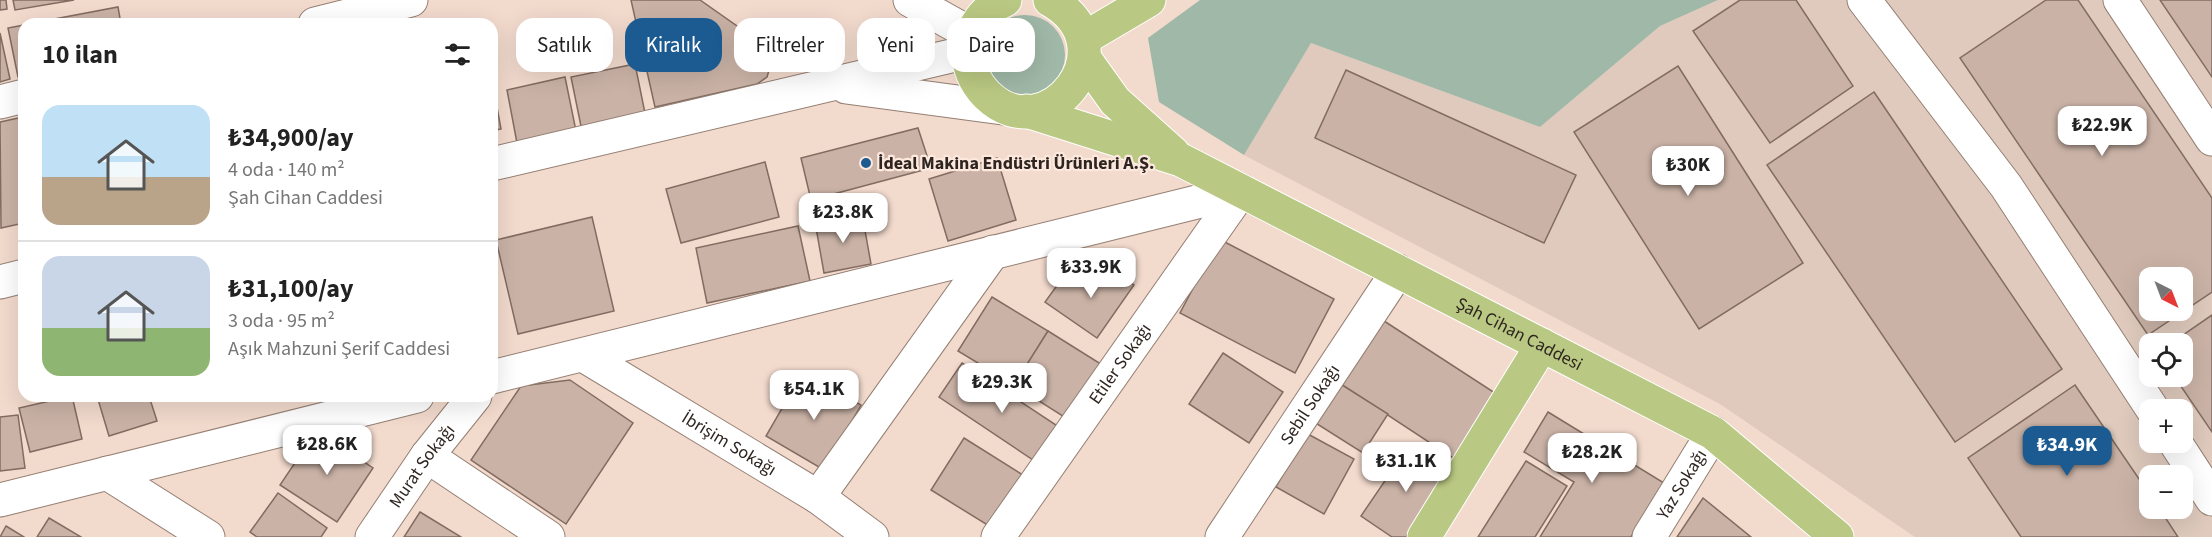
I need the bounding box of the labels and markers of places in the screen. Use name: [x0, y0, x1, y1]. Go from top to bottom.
pin: ₺22.9K: [2053, 106, 2151, 157]
pin: ₺30K: [1652, 146, 1724, 197]
place label: İdeal Makina Endüstri Ürünleri A.Ş.: [878, 151, 1154, 176]
marker: İdeal Makina Endüstri Ürünleri A.Ş.: [859, 156, 873, 170]
pin: ₺23.8K: [794, 193, 892, 244]
pin: ₺33.9K: [1042, 248, 1140, 299]
pin: ₺29.3K: [953, 363, 1051, 414]
pin: ₺54.1K: [765, 370, 863, 421]
pin: ₺28.6K: [278, 425, 376, 476]
pin: ₺34.9K: [2018, 426, 2116, 477]
pin: ₺28.2K: [1543, 433, 1641, 484]
pin: ₺31.1K: [1357, 442, 1455, 493]

